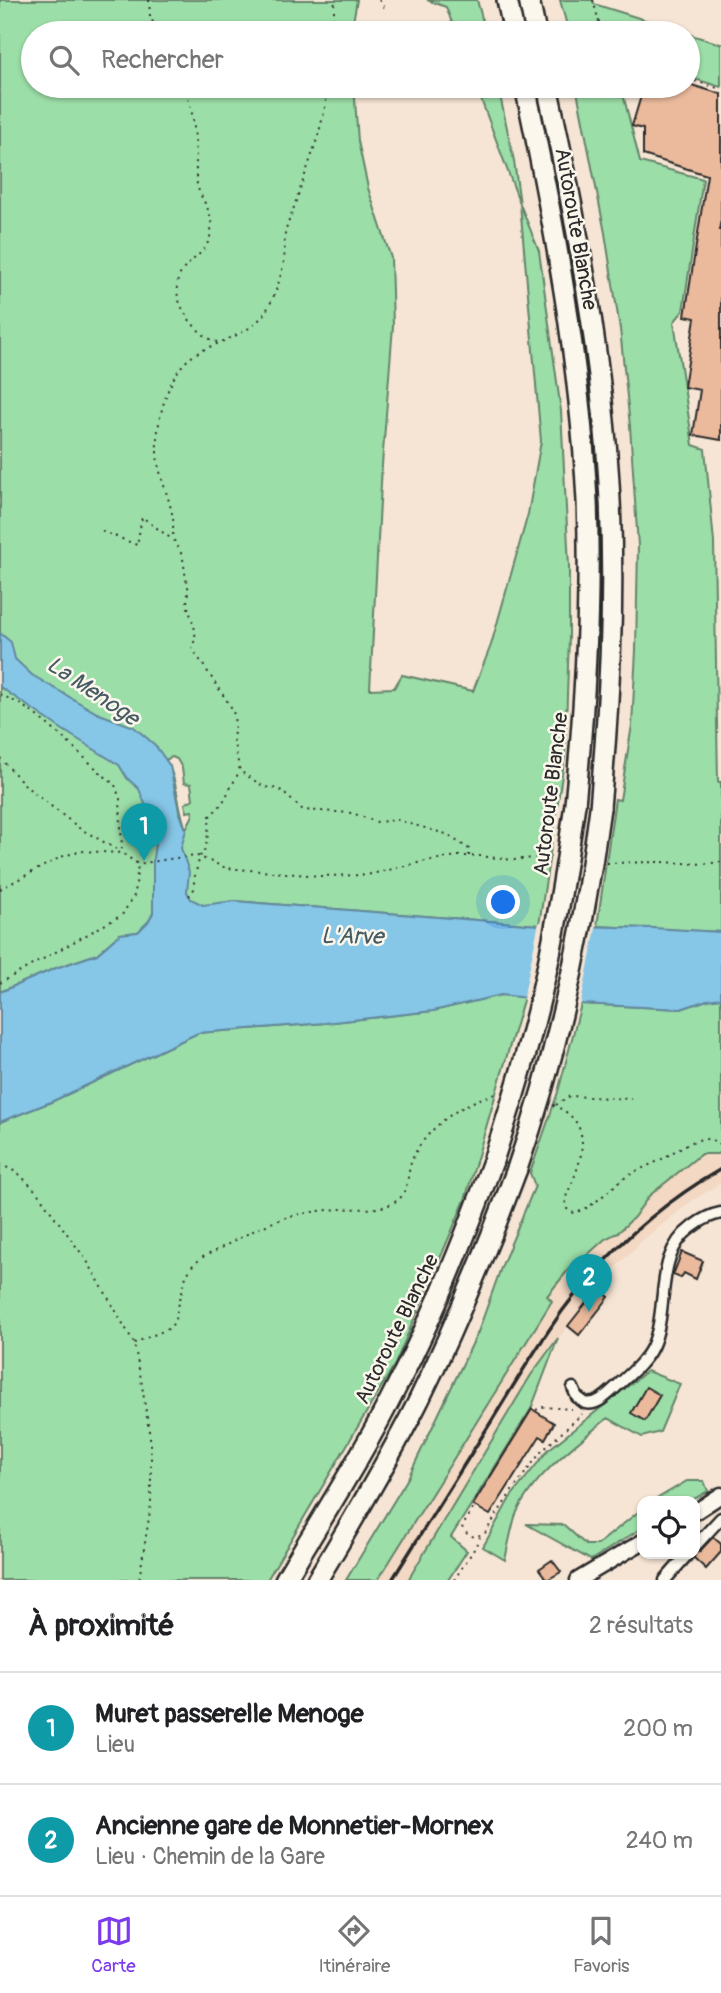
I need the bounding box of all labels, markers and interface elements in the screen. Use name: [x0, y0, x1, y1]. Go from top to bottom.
search box: [21, 21, 700, 98]
icon: search: [45, 41, 83, 79]
text: Rechercher: [101, 44, 224, 76]
street label: Autoroute Blanche: [548, 146, 604, 313]
water label: La Menoge: [41, 650, 147, 734]
street label: Autoroute Blanche: [528, 710, 574, 877]
pin: 1: [121, 803, 167, 861]
your location: [486, 885, 520, 919]
water label: L'Arve: [321, 921, 386, 951]
street label: Autoroute Blanche: [349, 1249, 445, 1409]
pin: 2: [566, 1254, 612, 1312]
map controls: [637, 1496, 700, 1559]
button: locate: [637, 1496, 700, 1559]
text: À proximité: [28, 1607, 174, 1644]
text: 2 résultats: [589, 1611, 693, 1640]
text: Muret passerelle Menoge: [95, 1698, 363, 1730]
text: 1: [47, 1714, 56, 1743]
text: 200 m: [623, 1714, 693, 1743]
text: Lieu: [95, 1730, 135, 1759]
text: Ancienne gare de Monnetier-Mornex: [95, 1810, 494, 1842]
text: 2: [45, 1826, 57, 1855]
text: 240 m: [626, 1826, 693, 1855]
text: Lieu · Chemin de la Gare: [95, 1842, 325, 1871]
tab: Carte: [91, 1912, 136, 1978]
tab: Itinéraire: [318, 1912, 390, 1978]
tab: Favoris: [573, 1912, 630, 1978]

